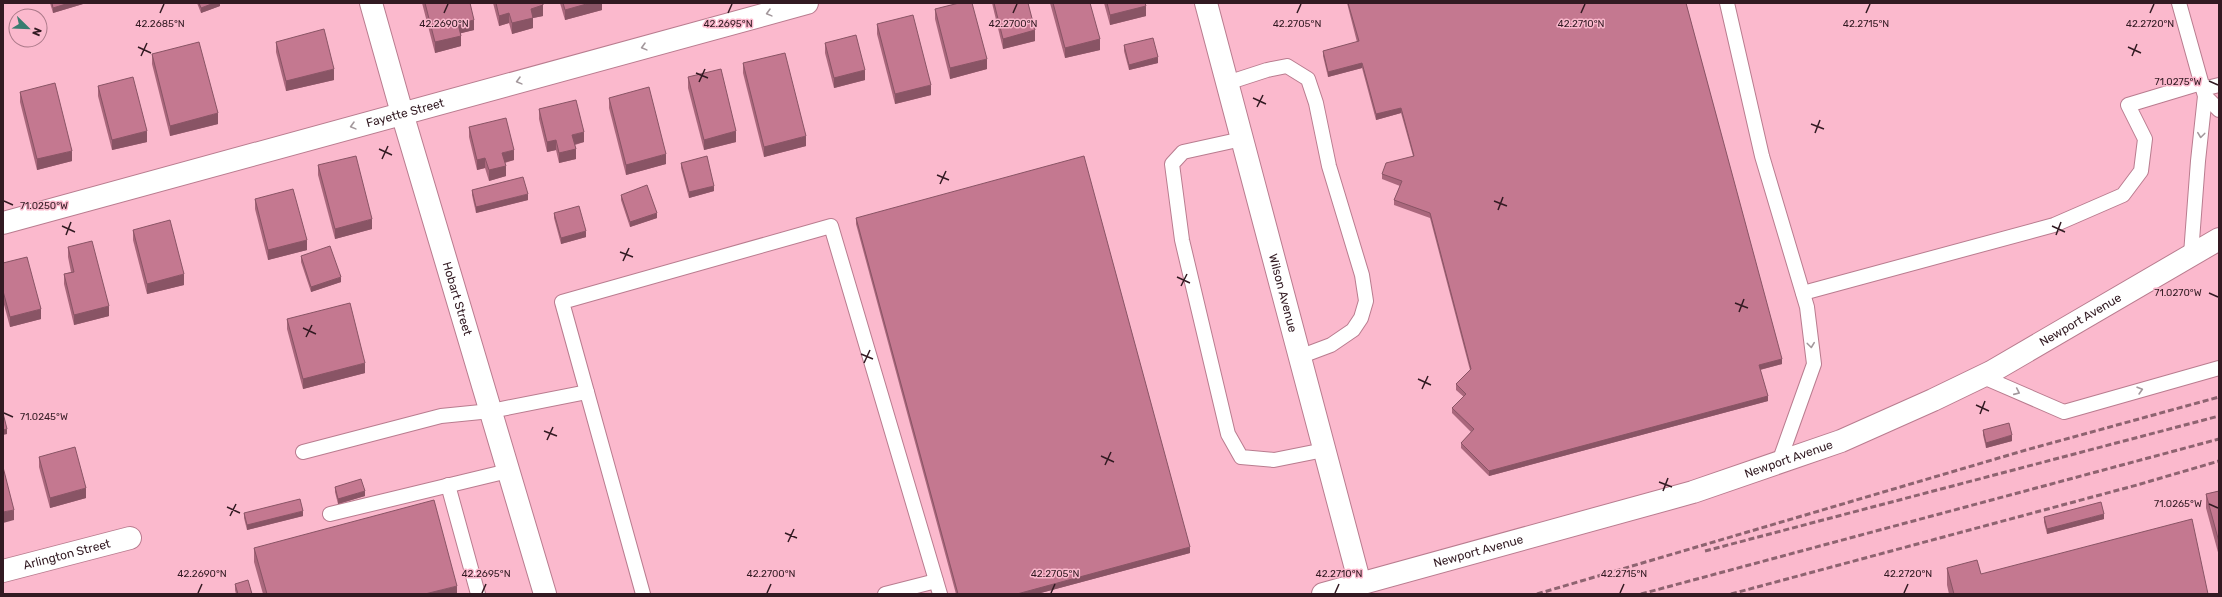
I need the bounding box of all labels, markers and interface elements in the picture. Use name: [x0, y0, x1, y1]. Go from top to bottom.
north arrow: [8, 8, 48, 48]
one-way arrow: [766, 8, 773, 17]
text: 42.2685°N: [135, 18, 185, 30]
text: 42.2690°N: [419, 18, 469, 30]
text: 42.2695°N: [703, 18, 753, 30]
text: 42.2700°N: [988, 18, 1038, 30]
text: 42.2705°N: [1273, 18, 1321, 30]
text: 42.2710°N: [1557, 18, 1605, 30]
text: 42.2715°N: [1843, 18, 1889, 30]
text: 42.2720°N: [2126, 18, 2174, 30]
text: N: [29, 26, 44, 38]
one-way arrow: [641, 42, 648, 51]
one-way arrow: [515, 76, 522, 85]
text: 71.0275°W: [2155, 76, 2201, 88]
street label: Fayette Street: [365, 96, 446, 130]
one-way arrow: [349, 121, 356, 130]
one-way arrow: [2197, 132, 2206, 138]
text: 71.0250°W: [20, 200, 68, 212]
street label: Wilson Avenue: [1266, 252, 1300, 334]
street label: Hobart Street: [440, 260, 475, 337]
text: 71.0270°W: [2154, 287, 2202, 299]
street label: Newport Avenue: [2037, 290, 2124, 349]
one-way arrow: [1806, 342, 1815, 348]
one-way arrow: [2136, 386, 2143, 395]
one-way arrow: [2013, 387, 2020, 395]
text: 71.0245°W: [20, 411, 68, 423]
street label: Newport Avenue: [1743, 437, 1835, 481]
text: 71.0265°W: [2154, 498, 2202, 510]
street label: Newport Avenue: [1432, 532, 1525, 570]
street label: Arlington Street: [22, 536, 112, 572]
text: 42.2690°N: [177, 568, 227, 580]
text: 42.2695°N: [461, 568, 511, 580]
text: 42.2700°N: [746, 568, 796, 580]
text: 42.2705°N: [1031, 568, 1079, 580]
text: 42.2710°N: [1315, 568, 1363, 580]
text: 42.2715°N: [1601, 568, 1647, 580]
text: 42.2720°N: [1884, 568, 1932, 580]

